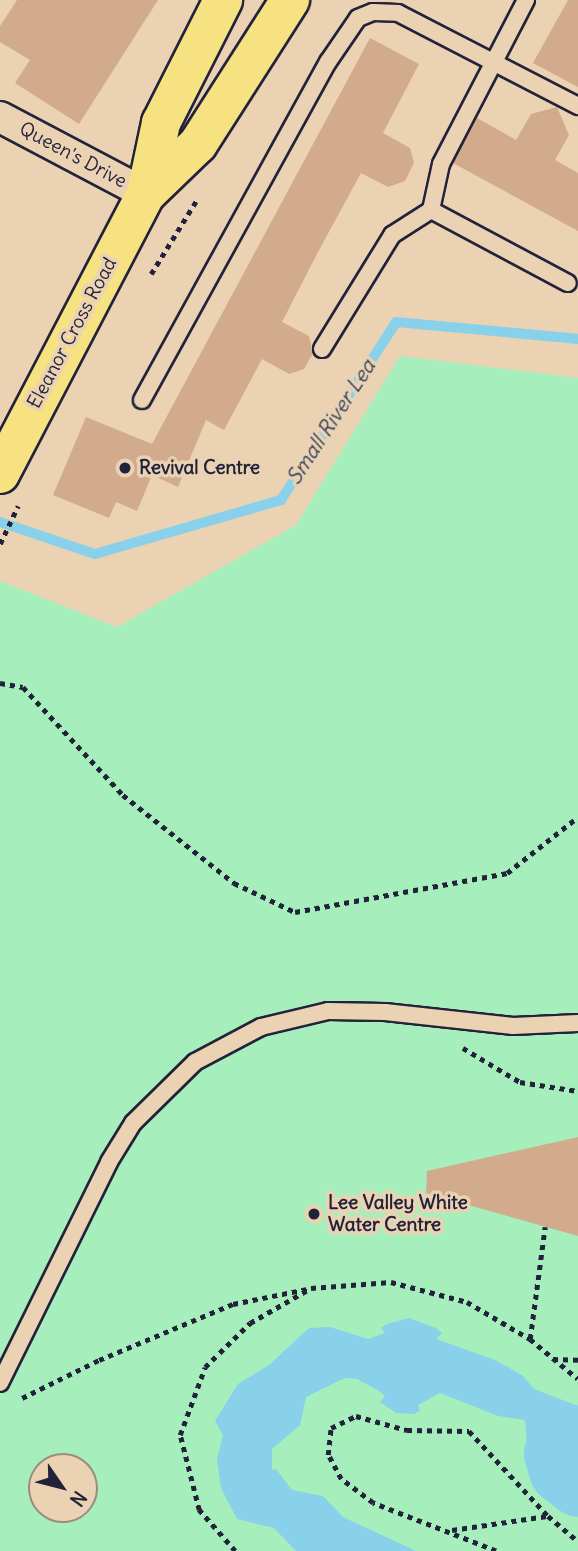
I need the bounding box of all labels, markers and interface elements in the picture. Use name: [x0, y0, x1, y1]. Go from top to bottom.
street label: Queen's Drive: [15, 117, 131, 193]
street label: Eleanor Cross Road: [23, 254, 121, 412]
water label: Small River Lea: [281, 355, 381, 489]
place label: Revival Centre: [139, 457, 260, 479]
marker: Revival Centre: [117, 460, 133, 476]
place label: Lee Valley White Water Centre: [328, 1192, 468, 1236]
marker: Lee Valley White Water Centre: [306, 1206, 322, 1222]
north arrow: [28, 1453, 98, 1523]
text: N: [65, 1487, 92, 1511]

